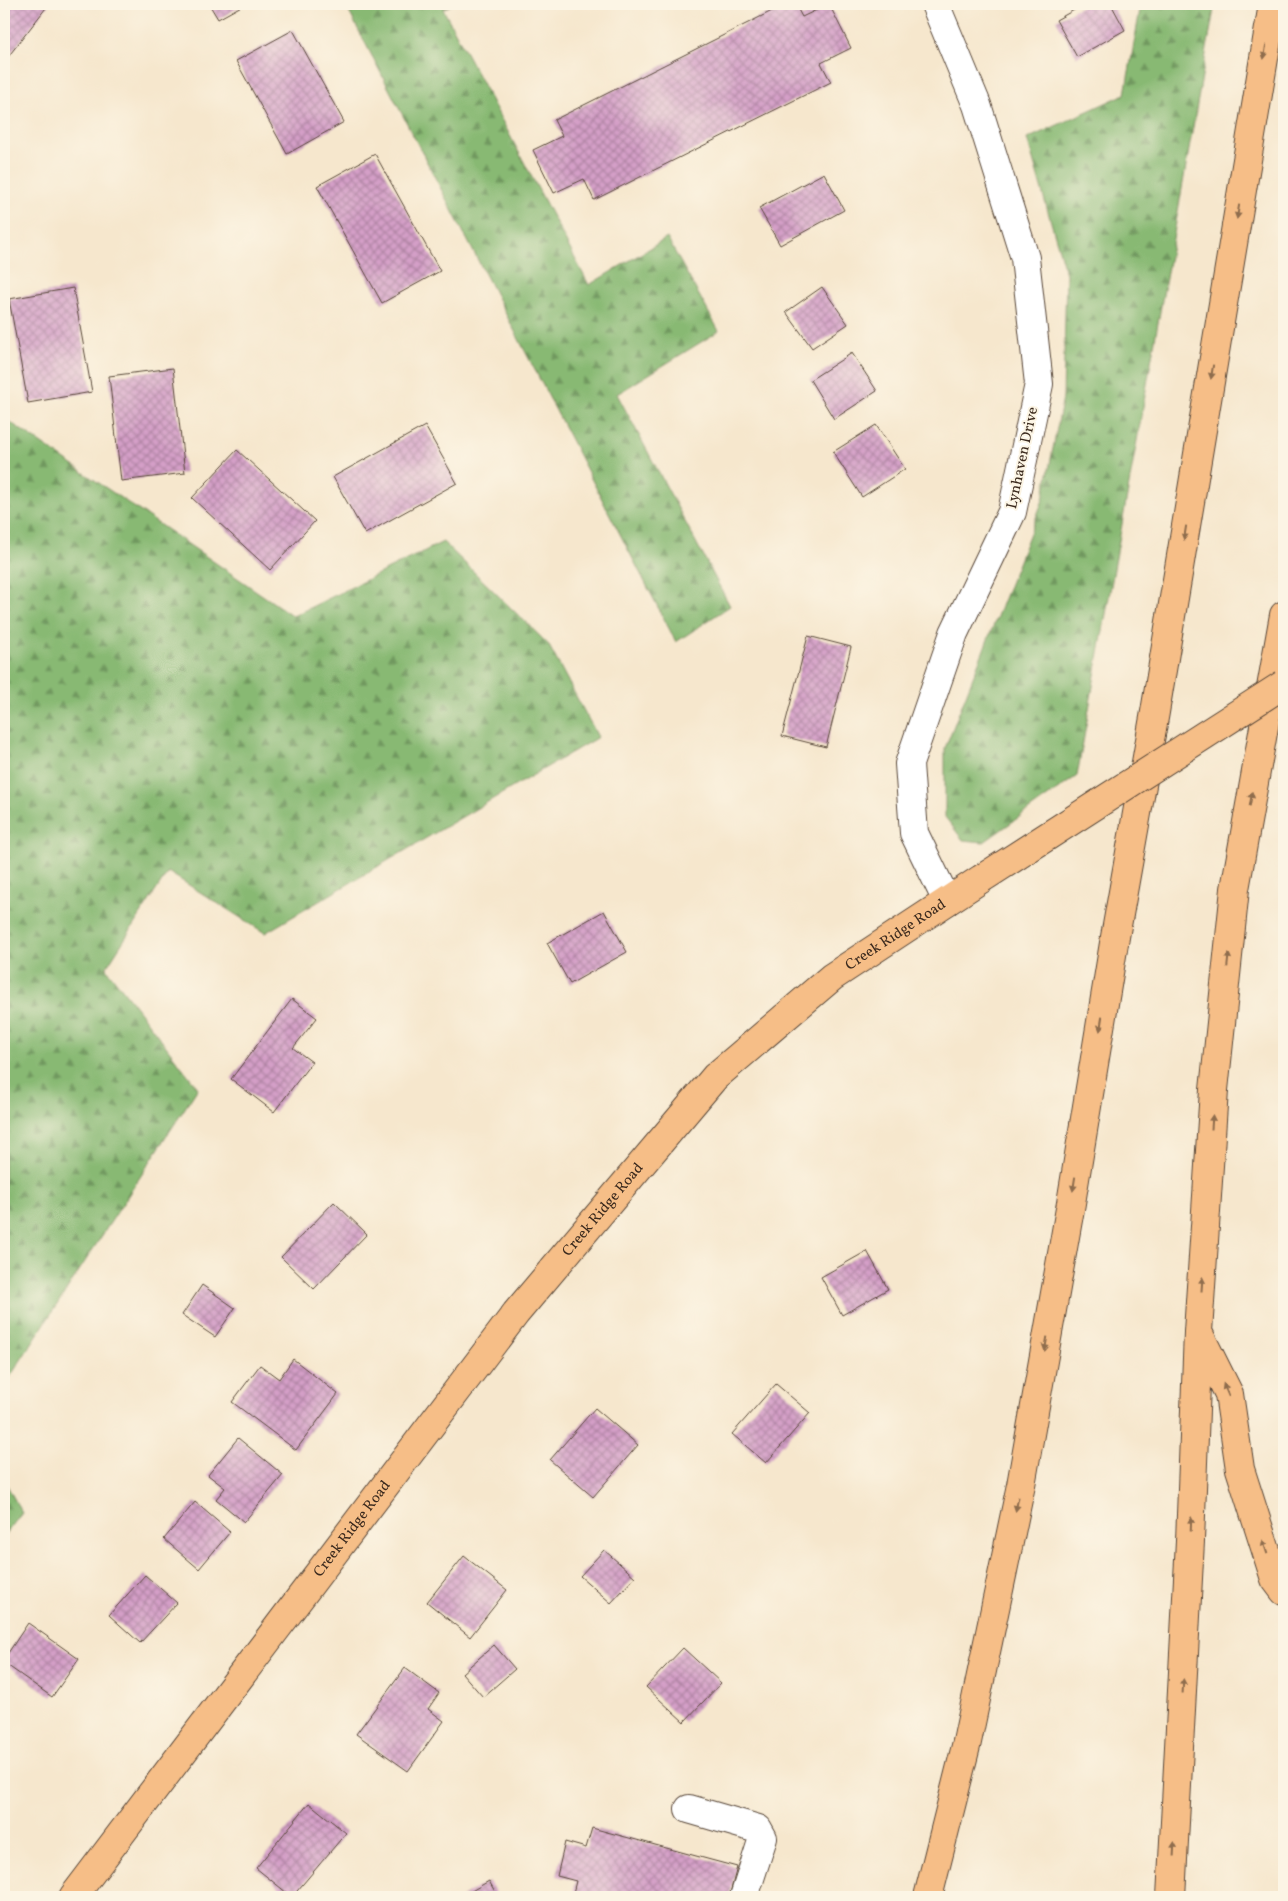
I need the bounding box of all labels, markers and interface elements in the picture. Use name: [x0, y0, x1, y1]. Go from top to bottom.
one-way arrow: [1261, 44, 1269, 60]
one-way arrow: [1234, 204, 1242, 220]
one-way arrow: [1207, 365, 1215, 381]
street label: Lynhaven Drive: [1002, 405, 1044, 511]
one-way arrow: [1180, 525, 1188, 541]
one-way arrow: [1248, 791, 1256, 807]
street label: Creek Ridge Road: [841, 894, 950, 976]
one-way arrow: [1224, 952, 1232, 968]
one-way arrow: [1097, 1016, 1105, 1032]
one-way arrow: [1209, 1113, 1217, 1129]
street label: Creek Ridge Road: [557, 1158, 649, 1261]
one-way arrow: [1070, 1176, 1078, 1192]
one-way arrow: [1198, 1276, 1206, 1292]
one-way arrow: [1042, 1336, 1050, 1352]
one-way arrow: [1222, 1382, 1230, 1397]
street label: Creek Ridge Road: [309, 1476, 396, 1582]
one-way arrow: [1013, 1496, 1021, 1511]
one-way arrow: [1187, 1516, 1195, 1532]
one-way arrow: [1261, 1539, 1269, 1554]
one-way arrow: [1179, 1678, 1187, 1694]
one-way arrow: [1171, 1840, 1179, 1856]

